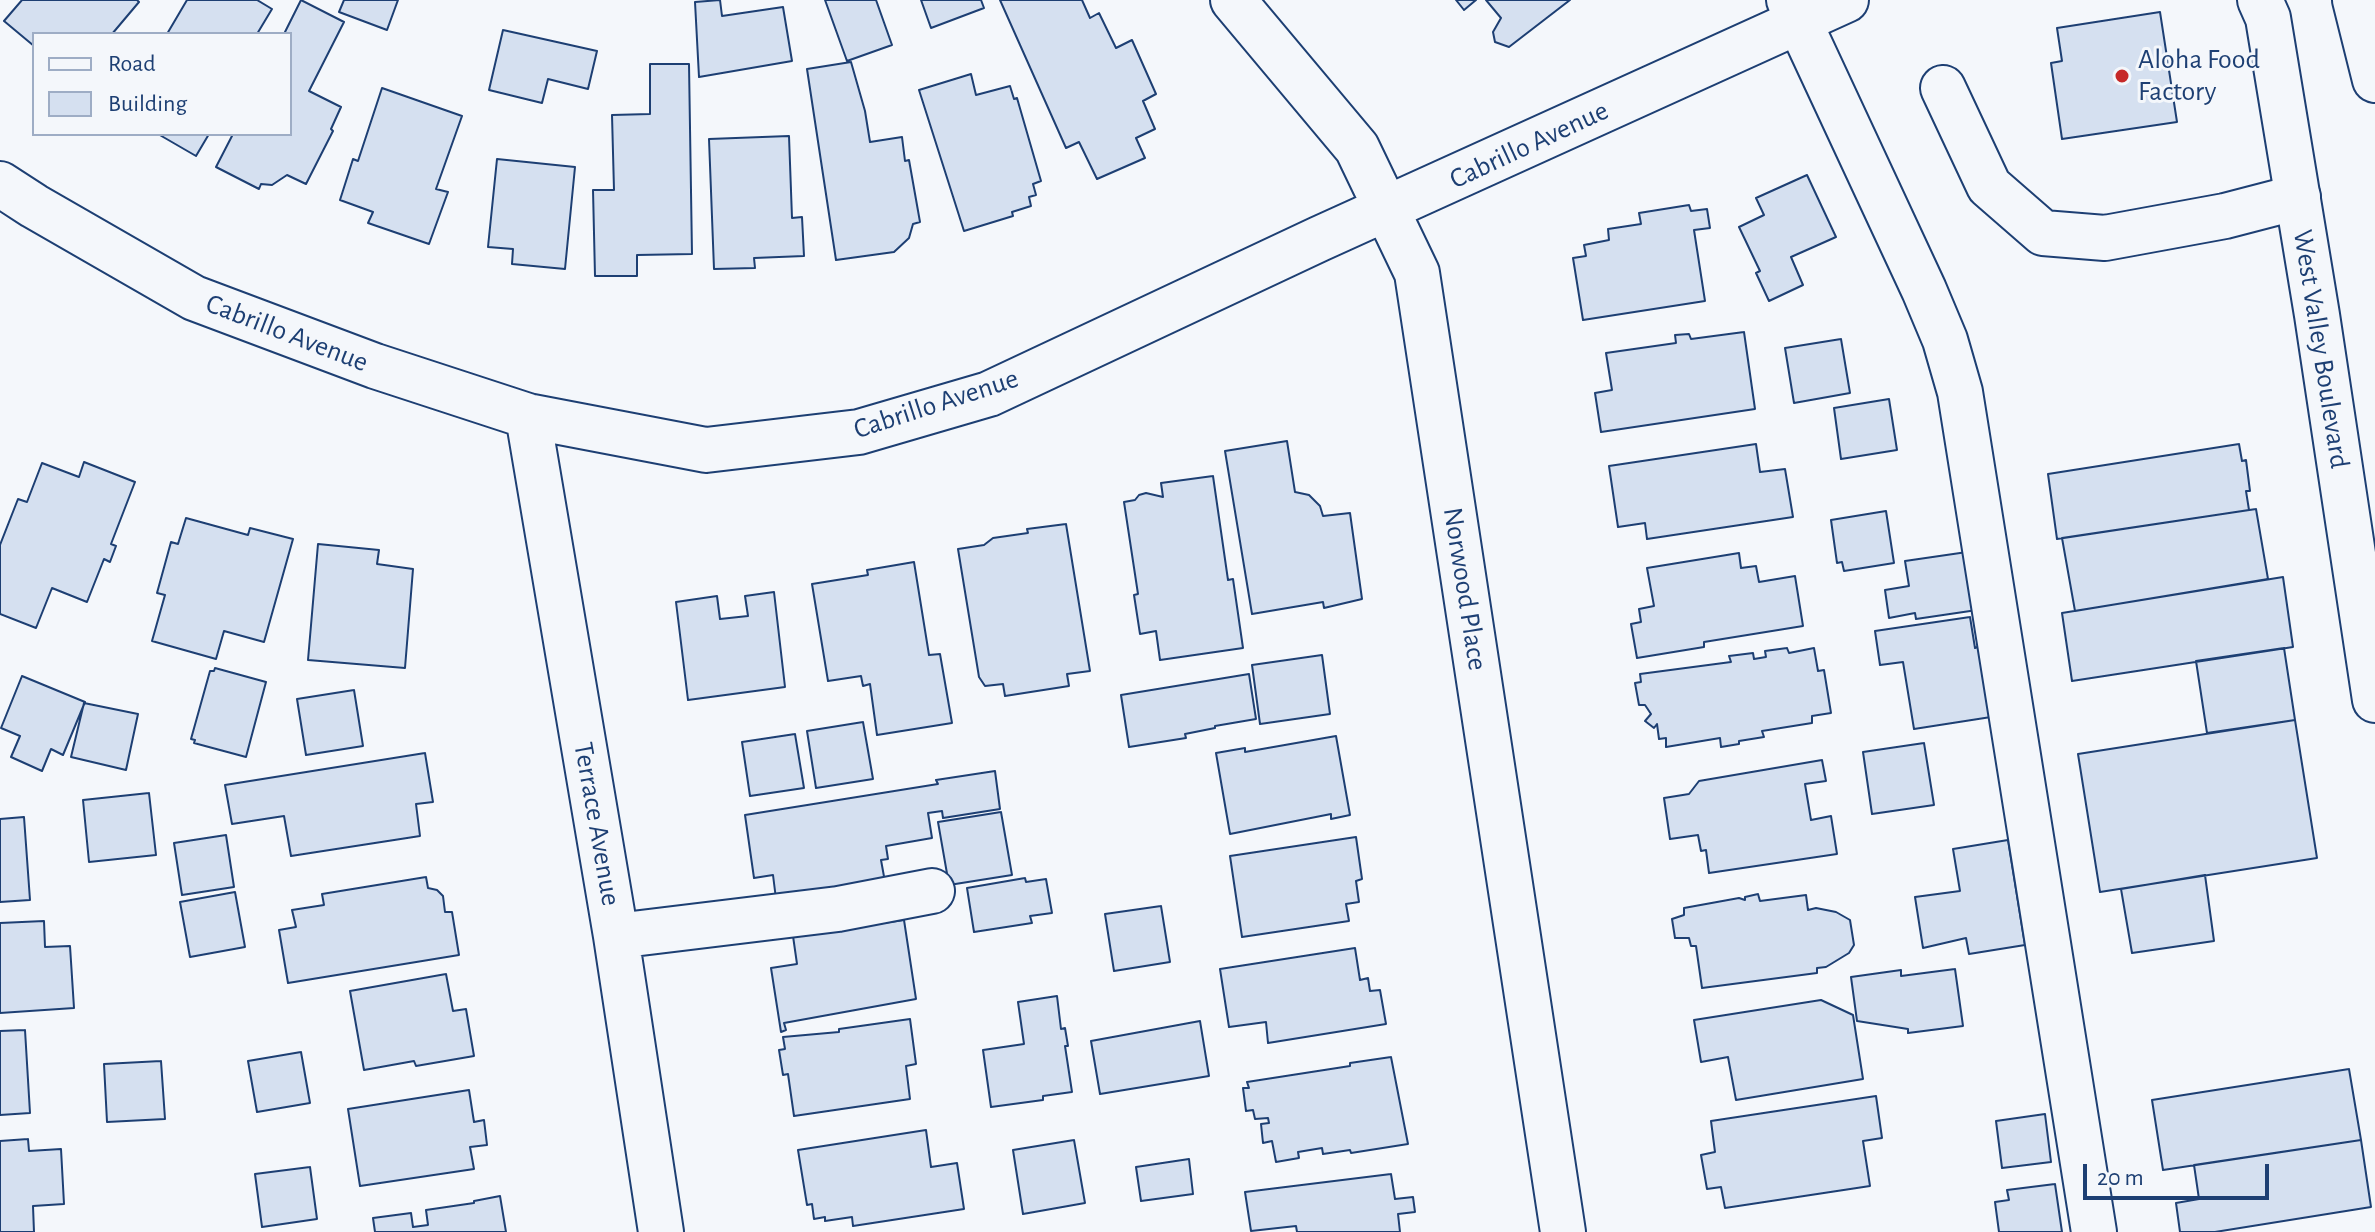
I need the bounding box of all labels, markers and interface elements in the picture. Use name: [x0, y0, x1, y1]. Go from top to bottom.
legend: [32, 32, 292, 136]
place label: Aloha Food Factory: [2138, 43, 2260, 109]
text: Road: [108, 52, 156, 76]
marker: Aloha Food Factory: [2113, 67, 2131, 85]
text: Building: [108, 92, 187, 116]
street label: Cabrillo Avenue: [1444, 94, 1614, 196]
street label: West Valley Boulevard: [2286, 227, 2356, 471]
street label: Cabrillo Avenue: [201, 287, 373, 379]
street label: Cabrillo Avenue: [849, 362, 1023, 446]
street label: Norwood Place: [1436, 505, 1494, 673]
street label: Terrace Avenue: [566, 740, 628, 908]
scale bar: [2087, 1148, 2273, 1198]
text: 20 m: [2097, 1166, 2144, 1190]

